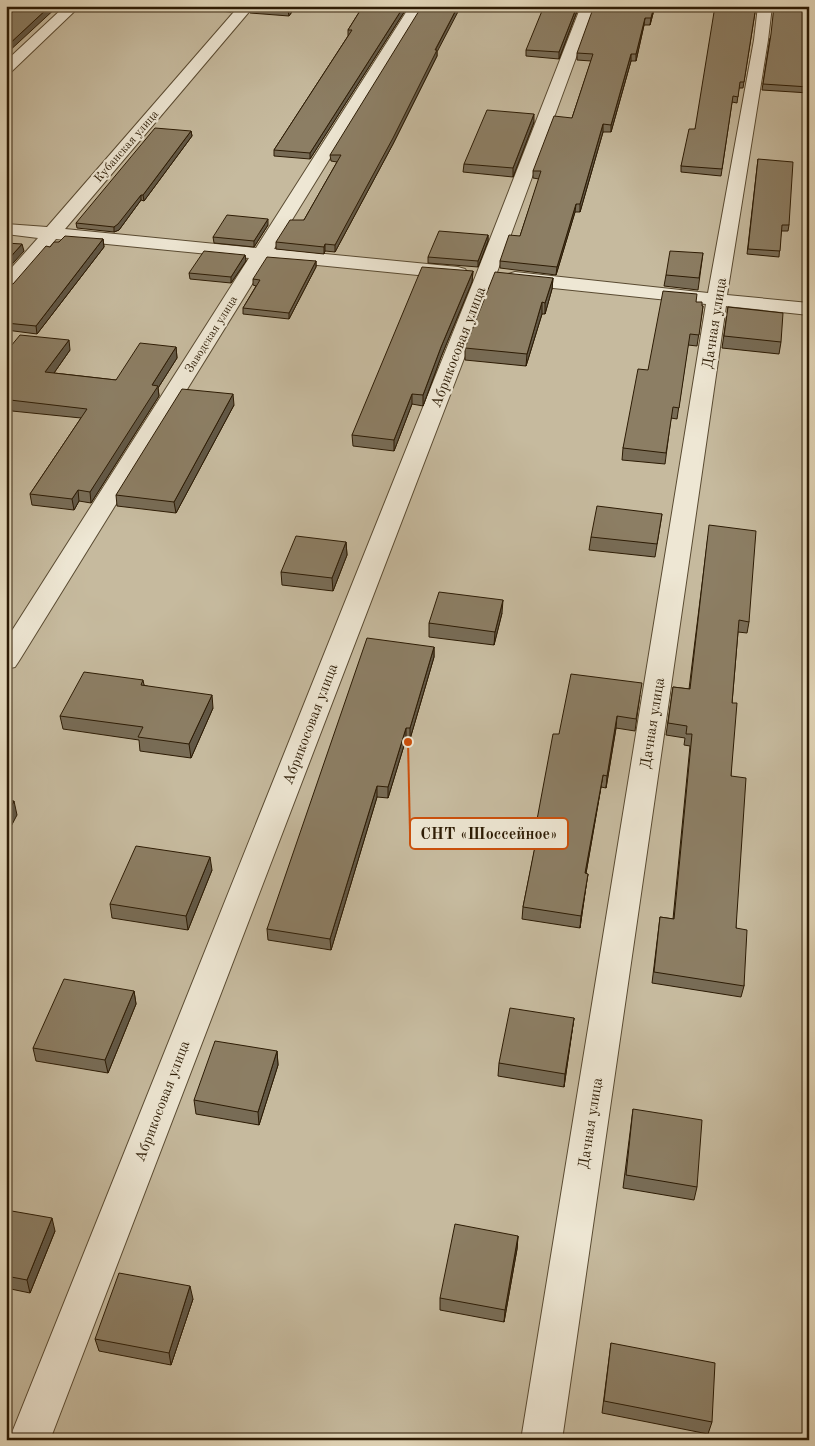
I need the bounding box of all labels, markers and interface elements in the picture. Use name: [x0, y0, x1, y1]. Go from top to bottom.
street label: Кубанская улица: [92, 108, 161, 185]
street label: Дачная улица: [701, 276, 730, 370]
street label: Абрикосовая улица: [429, 284, 490, 410]
street label: Заводская улица: [183, 294, 240, 375]
street label: Абрикосовая улица: [281, 661, 342, 787]
street label: Дачная улица: [639, 676, 668, 770]
callout: СНТ «Шоссейное»: [410, 818, 568, 849]
text: СНТ «Шоссейное»: [420, 827, 558, 843]
street label: Абрикосовая улица: [133, 1038, 194, 1164]
street label: Дачная улица: [577, 1076, 606, 1170]

